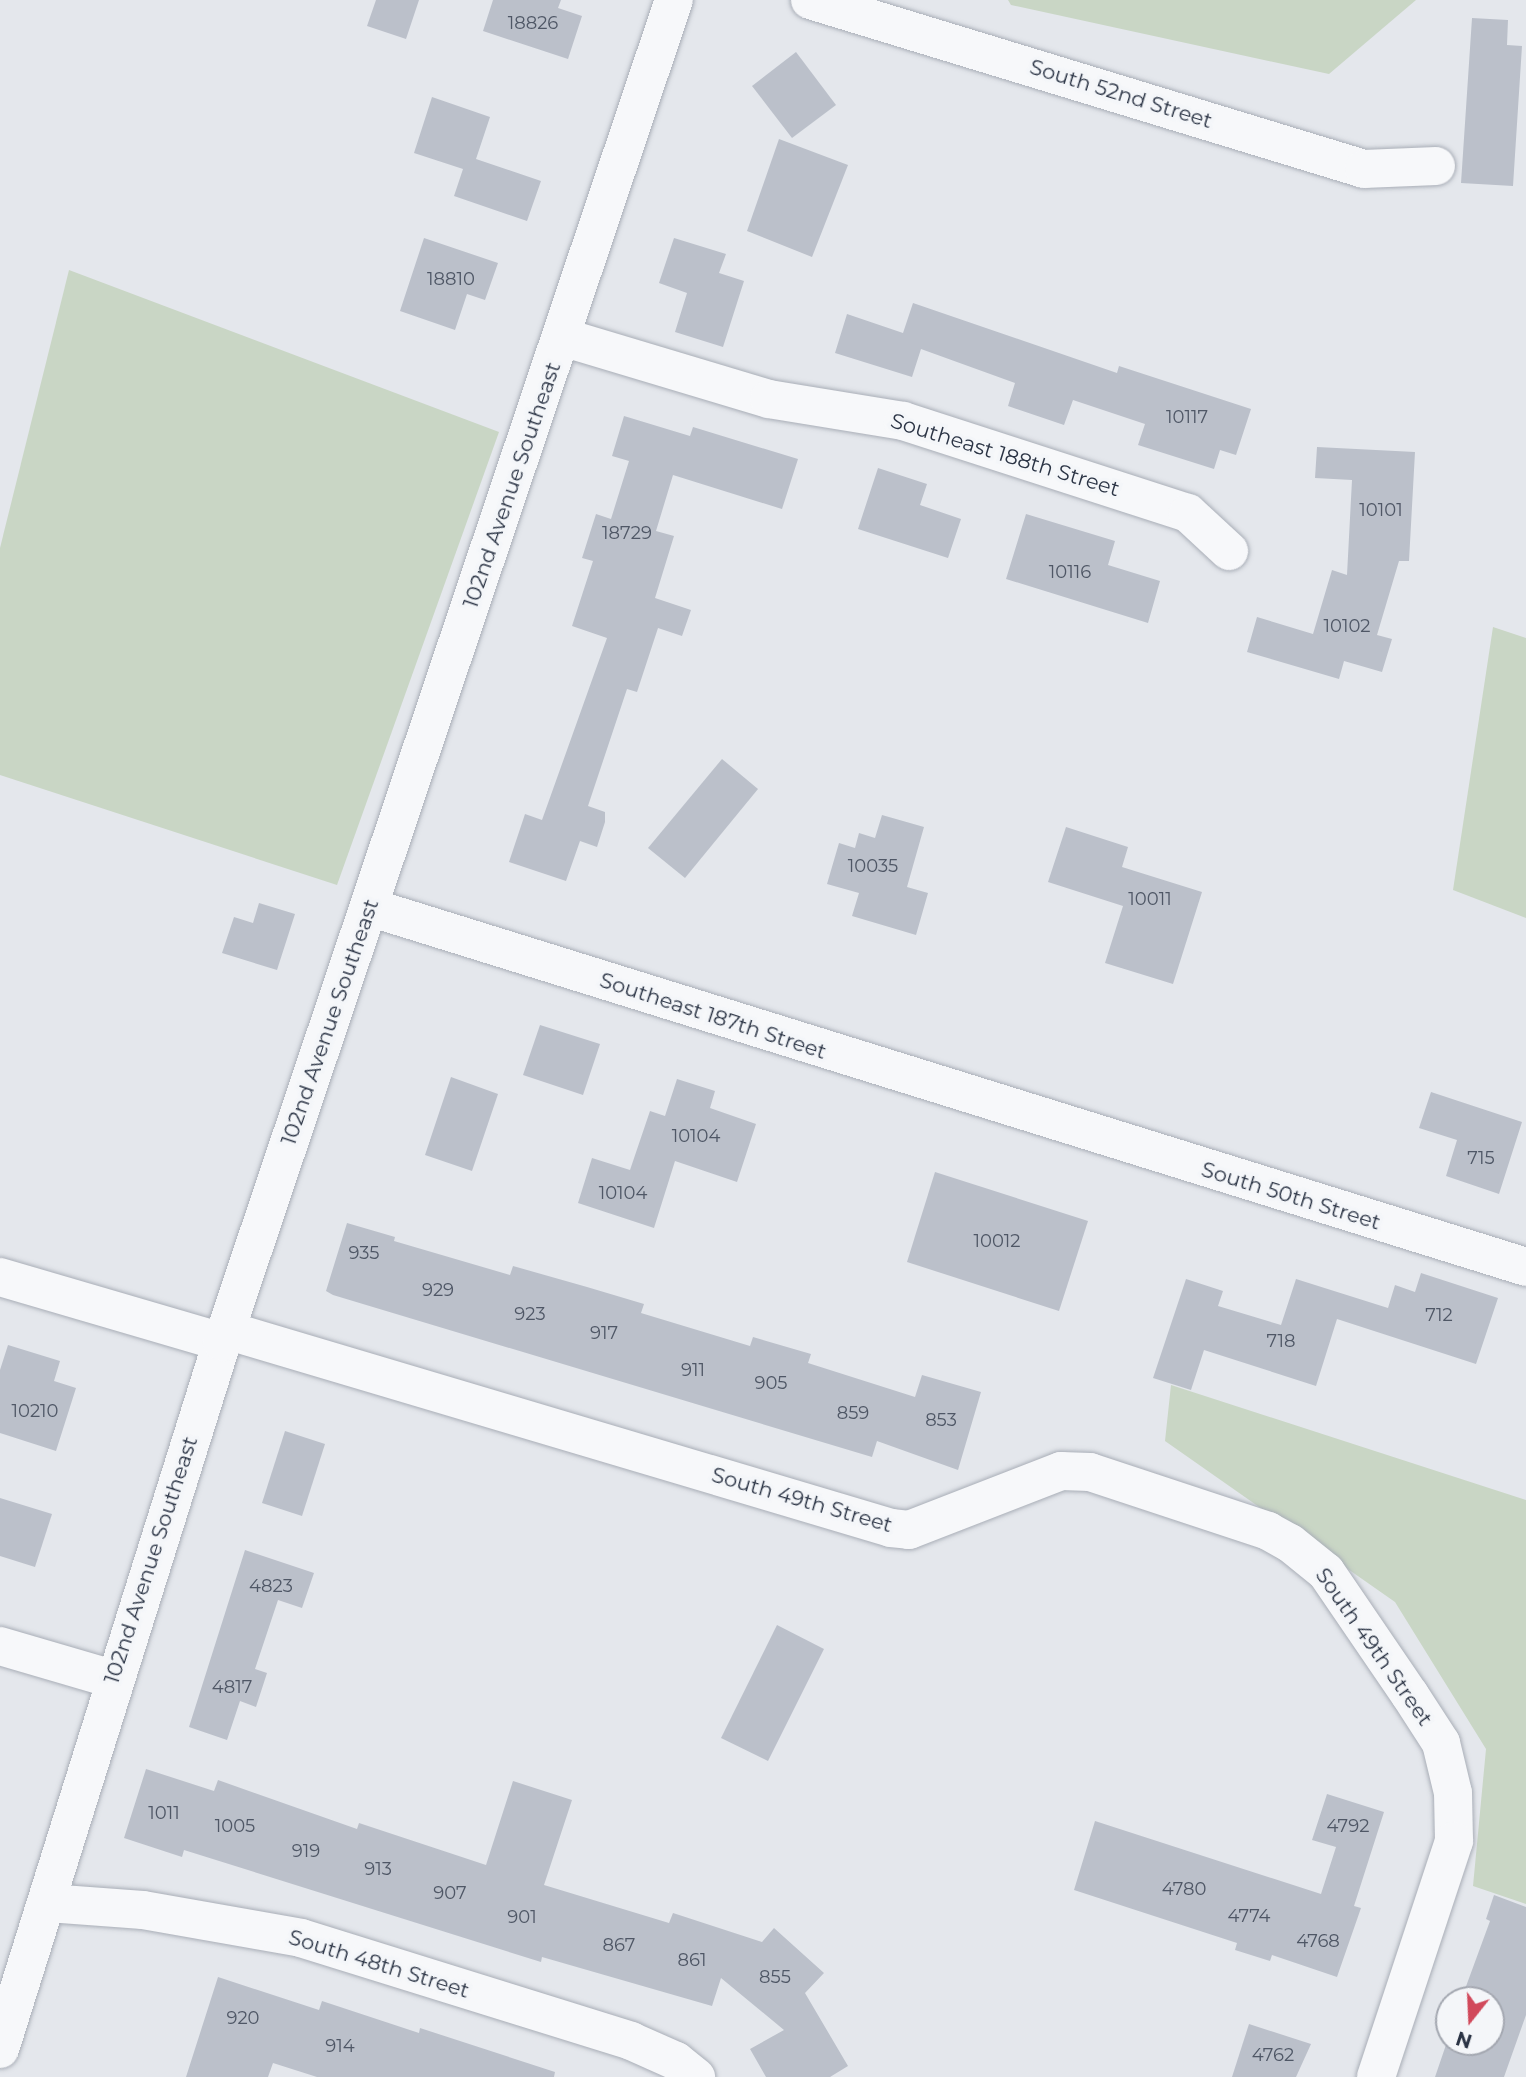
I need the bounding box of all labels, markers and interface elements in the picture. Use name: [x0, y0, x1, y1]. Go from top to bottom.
house number: 18826: [508, 12, 558, 34]
street label: South 52nd Street: [1027, 54, 1215, 134]
house number: 18810: [427, 268, 475, 290]
street label: 102nd Avenue Southeast: [458, 359, 566, 611]
house number: 10117: [1166, 406, 1208, 428]
street label: Southeast 188th Street: [887, 408, 1123, 502]
house number: 10101: [1359, 499, 1403, 521]
house number: 18729: [602, 522, 652, 544]
house number: 10116: [1049, 561, 1091, 583]
house number: 10102: [1323, 615, 1371, 637]
house number: 10035: [848, 855, 898, 877]
house number: 10011: [1128, 888, 1172, 910]
street label: 102nd Avenue Southeast: [276, 896, 384, 1148]
street label: Southeast 187th Street: [597, 967, 829, 1065]
house number: 10104: [672, 1125, 720, 1147]
house number: 715: [1467, 1147, 1495, 1169]
street label: South 50th Street: [1198, 1157, 1384, 1235]
house number: 10104: [599, 1182, 647, 1204]
house number: 10012: [973, 1230, 1021, 1252]
house number: 935: [349, 1242, 379, 1264]
house number: 929: [422, 1279, 454, 1301]
house number: 923: [514, 1303, 546, 1325]
house number: 712: [1425, 1304, 1453, 1326]
house number: 917: [590, 1322, 618, 1344]
house number: 718: [1267, 1330, 1295, 1352]
house number: 911: [681, 1359, 705, 1381]
house number: 905: [754, 1372, 788, 1394]
house number: 10210: [11, 1400, 59, 1422]
house number: 859: [837, 1402, 869, 1424]
house number: 853: [925, 1409, 957, 1431]
street label: 102nd Avenue Southeast: [99, 1433, 203, 1687]
street label: South 49th Street: [709, 1462, 895, 1538]
street label: South 49th Street: [1310, 1563, 1438, 1731]
house number: 4823: [249, 1575, 293, 1597]
house number: 4817: [212, 1676, 252, 1698]
house number: 1011: [148, 1802, 180, 1824]
house number: 1005: [215, 1815, 255, 1837]
house number: 4792: [1327, 1815, 1369, 1837]
house number: 919: [292, 1840, 320, 1862]
house number: 913: [364, 1858, 392, 1880]
house number: 4780: [1162, 1878, 1206, 1900]
house number: 907: [433, 1882, 467, 1904]
house number: 4774: [1228, 1905, 1270, 1927]
house number: 901: [507, 1906, 537, 1928]
street label: South 48th Street: [286, 1925, 472, 2003]
house number: 4768: [1296, 1930, 1340, 1952]
house number: 867: [603, 1934, 635, 1956]
house number: 861: [678, 1949, 706, 1971]
house number: 855: [759, 1966, 791, 1988]
north arrow: [1435, 1986, 1505, 2056]
house number: 920: [226, 2007, 260, 2029]
text: N: [1453, 2026, 1475, 2053]
house number: 914: [325, 2035, 355, 2057]
house number: 4762: [1252, 2044, 1294, 2066]

